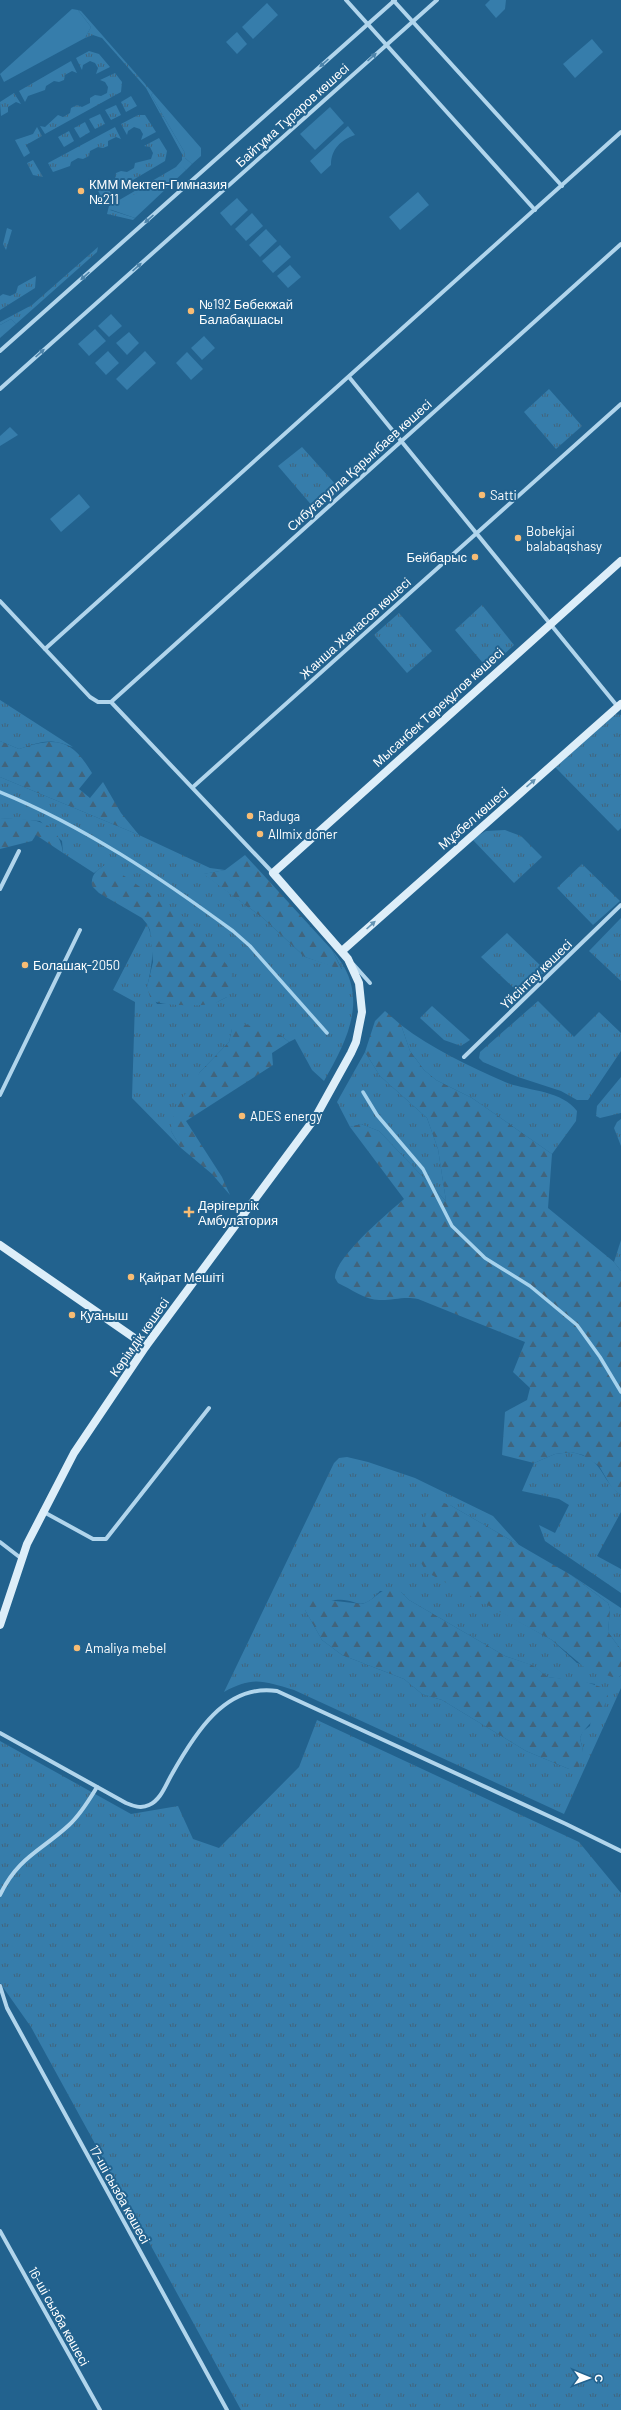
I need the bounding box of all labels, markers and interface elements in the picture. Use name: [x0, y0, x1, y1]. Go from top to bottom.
one-way arrow: [367, 53, 378, 62]
one-way arrow: [320, 58, 329, 67]
street label: Байтұма Тұраров көшесі: [232, 60, 352, 170]
place label: КММ Мектеп-Гимназия №211: [89, 176, 227, 207]
marker: КММ Мектеп-Гимназия №211: [76, 186, 86, 196]
one-way arrow: [144, 214, 154, 223]
one-way arrow: [132, 262, 143, 271]
one-way arrow: [80, 271, 90, 280]
place label: №192 Бөбекжай Балабақшасы: [199, 296, 293, 327]
marker: №192 Бөбекжай Балабақшасы: [186, 306, 196, 316]
one-way arrow: [36, 349, 45, 358]
street label: Сибуғатулла Қарынбаев көшесі: [283, 396, 435, 534]
place label: Satti: [490, 487, 517, 503]
marker: Satti: [477, 490, 487, 500]
place label: Bobekjai balabaqshasy: [526, 523, 602, 554]
marker: Bobekjai balabaqshasy: [513, 533, 523, 543]
place label: Бейбарыс: [407, 549, 467, 565]
marker: Бейбарыс: [470, 552, 480, 562]
street label: Жанша Жанасов көшесі: [296, 574, 414, 682]
street label: Мысанбек Төреқұлов көшесі: [369, 644, 507, 770]
one-way arrow: [526, 778, 536, 788]
street label: Мұзбел көшесі: [435, 783, 511, 853]
place label: Raduga: [258, 808, 300, 824]
marker: Raduga: [245, 811, 255, 821]
place label: Allmix doner: [268, 826, 338, 842]
marker: Allmix doner: [255, 829, 265, 839]
one-way arrow: [366, 920, 376, 930]
street label: Үйсінтау көшесі: [497, 936, 575, 1012]
place label: Болашақ-2050: [33, 957, 120, 973]
marker: Болашақ-2050: [20, 960, 30, 970]
place label: ADES energy: [250, 1108, 322, 1124]
marker: ADES energy: [237, 1111, 247, 1121]
place label: Дәрігерлік Амбулатория: [198, 1197, 278, 1228]
marker: Дәрігерлік Амбулатория: [183, 1206, 195, 1218]
place label: Қайрат Мешіті: [139, 1269, 224, 1285]
marker: Қайрат Мешіті: [126, 1272, 136, 1282]
street label: Көрімдік көшесі: [106, 1294, 172, 1380]
place label: Қуаныш: [80, 1307, 128, 1323]
marker: Қуаныш: [67, 1310, 77, 1320]
place label: Amaliya mebel: [85, 1640, 166, 1656]
marker: Amaliya mebel: [72, 1643, 82, 1653]
street label: 17-ші сызба көшесі: [86, 2142, 154, 2246]
street label: 16-ші сызба көшесі: [25, 2264, 93, 2368]
north arrow: [569, 2358, 609, 2398]
text: С: [593, 2374, 606, 2382]

